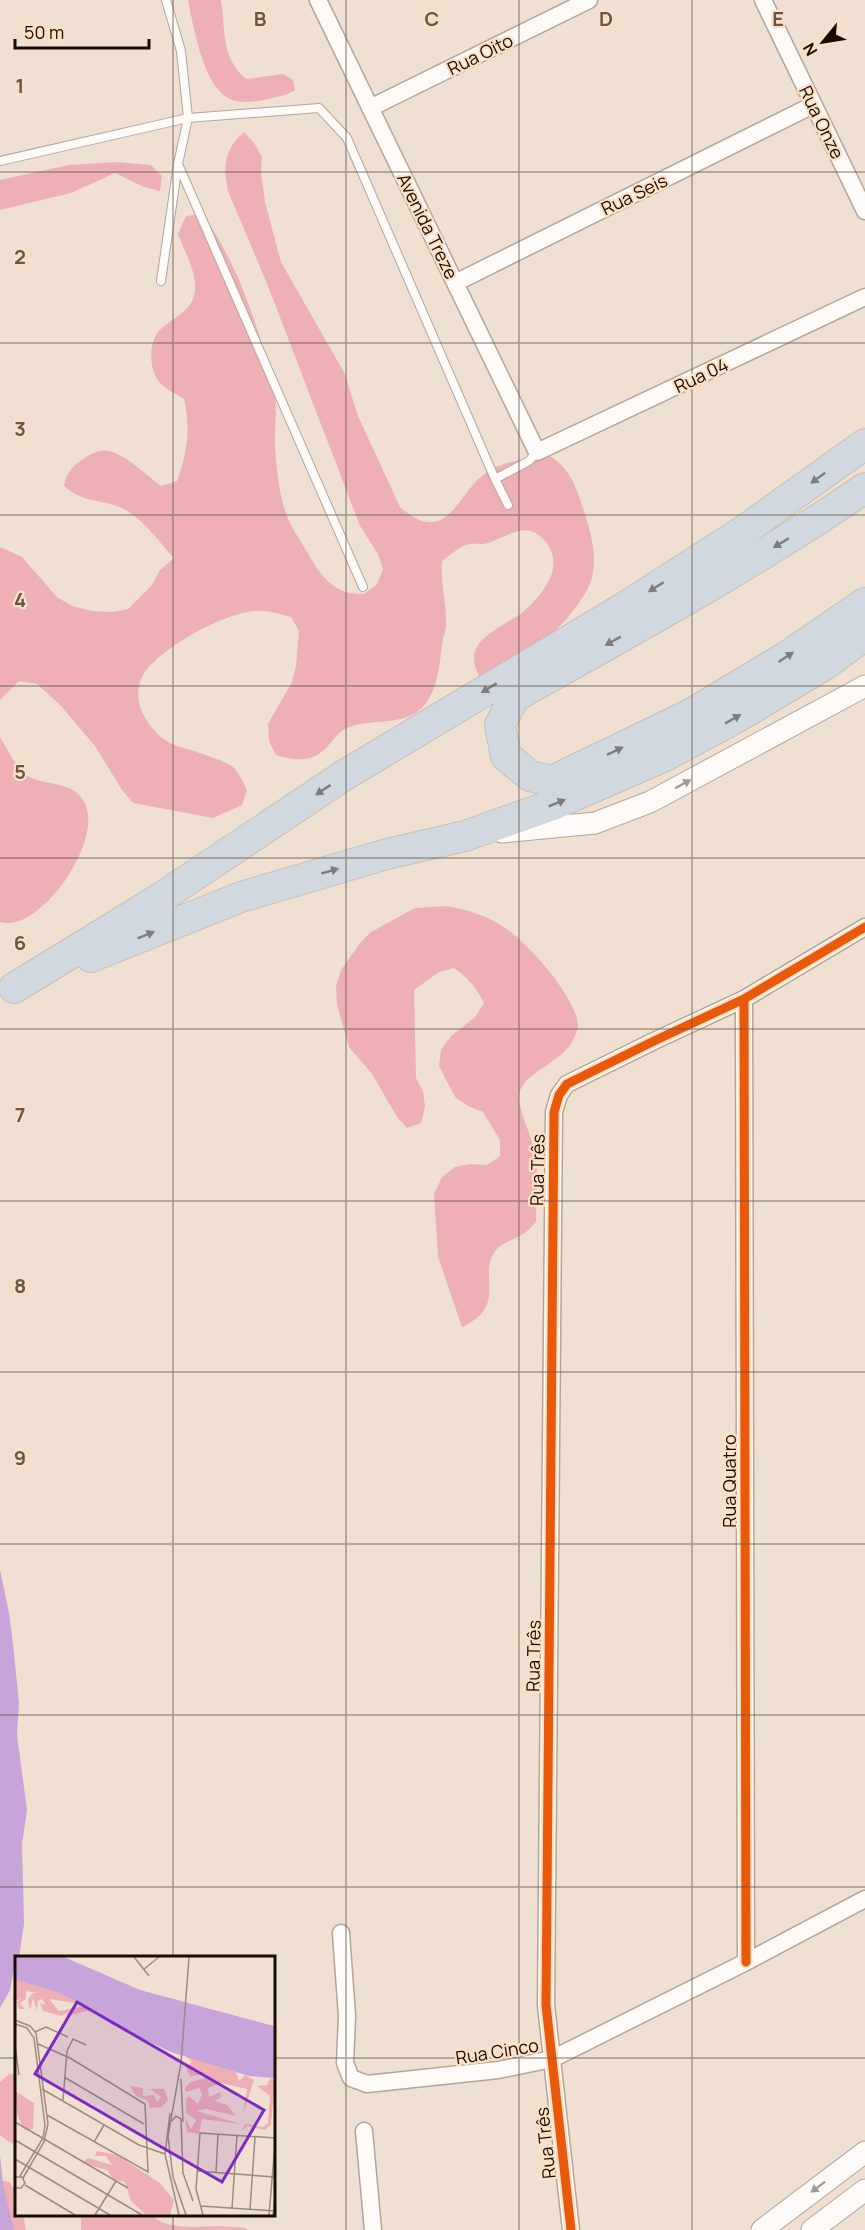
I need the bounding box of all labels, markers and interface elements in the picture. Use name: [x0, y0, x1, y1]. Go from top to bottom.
text: B: [254, 5, 267, 32]
text: C: [425, 5, 439, 32]
text: D: [599, 5, 613, 32]
text: E: [772, 5, 784, 32]
scale bar: [15, 12, 148, 50]
north arrow: [793, 12, 853, 72]
text: 50 m: [24, 20, 64, 44]
street label: Rua Oito: [443, 28, 517, 80]
text: N: [798, 39, 822, 60]
text: 1: [16, 72, 24, 99]
street label: Rua Onze: [794, 81, 850, 163]
street label: Rua Seis: [597, 168, 671, 220]
street label: Avenida Treze: [392, 169, 464, 283]
text: 2: [14, 243, 26, 270]
street label: Rua 04: [670, 352, 732, 398]
text: 3: [14, 415, 26, 442]
one-way arrow: [810, 472, 826, 484]
one-way arrow: [773, 538, 789, 549]
one-way arrow: [648, 582, 664, 593]
text: 4: [14, 586, 26, 613]
one-way arrow: [605, 636, 621, 647]
one-way arrow: [778, 652, 794, 663]
one-way arrow: [481, 683, 497, 694]
one-way arrow: [725, 714, 741, 725]
one-way arrow: [607, 746, 624, 756]
text: 5: [14, 758, 26, 785]
one-way arrow: [675, 779, 692, 789]
one-way arrow: [315, 784, 331, 796]
one-way arrow: [548, 797, 566, 807]
one-way arrow: [321, 866, 339, 875]
text: 6: [14, 929, 26, 956]
one-way arrow: [137, 930, 155, 939]
text: 7: [15, 1101, 25, 1128]
street label: Rua Três: [524, 1134, 550, 1206]
text: 8: [14, 1272, 26, 1299]
street label: Rua Quatro: [717, 1434, 741, 1528]
text: 9: [14, 1444, 26, 1471]
street label: Rua Três: [520, 1620, 546, 1692]
inset map: [15, 1956, 274, 2215]
street label: Rua Cinco: [454, 2033, 540, 2069]
street label: Rua Três: [529, 2106, 561, 2180]
one-way arrow: [811, 2181, 826, 2193]

